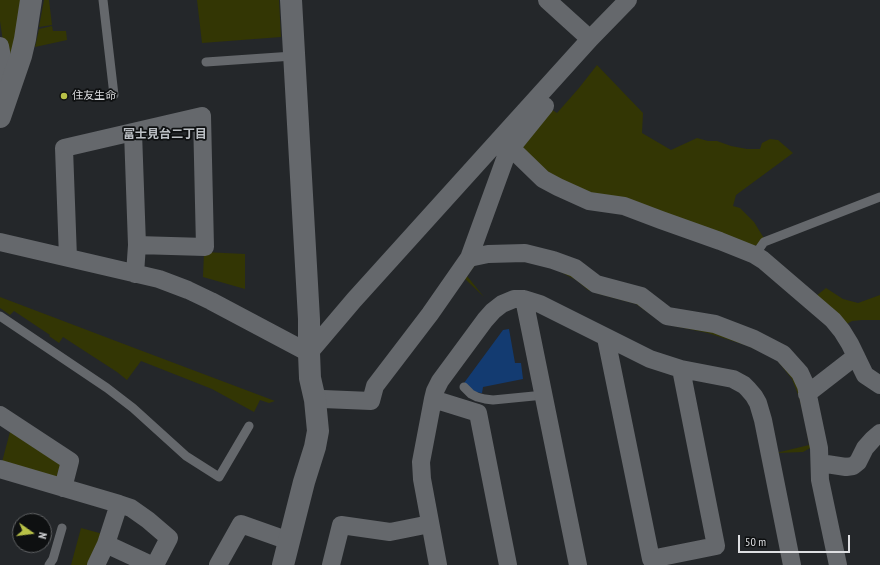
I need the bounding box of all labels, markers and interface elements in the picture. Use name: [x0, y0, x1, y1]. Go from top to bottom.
place label: 住友生命: [72, 89, 116, 103]
marker: 住友生命: [59, 91, 69, 101]
district label: 富士見台二丁目: [123, 128, 207, 142]
north arrow: [12, 513, 52, 553]
scale bar: [740, 527, 852, 553]
text: N: [35, 531, 50, 540]
text: 50 m: [745, 534, 766, 549]

